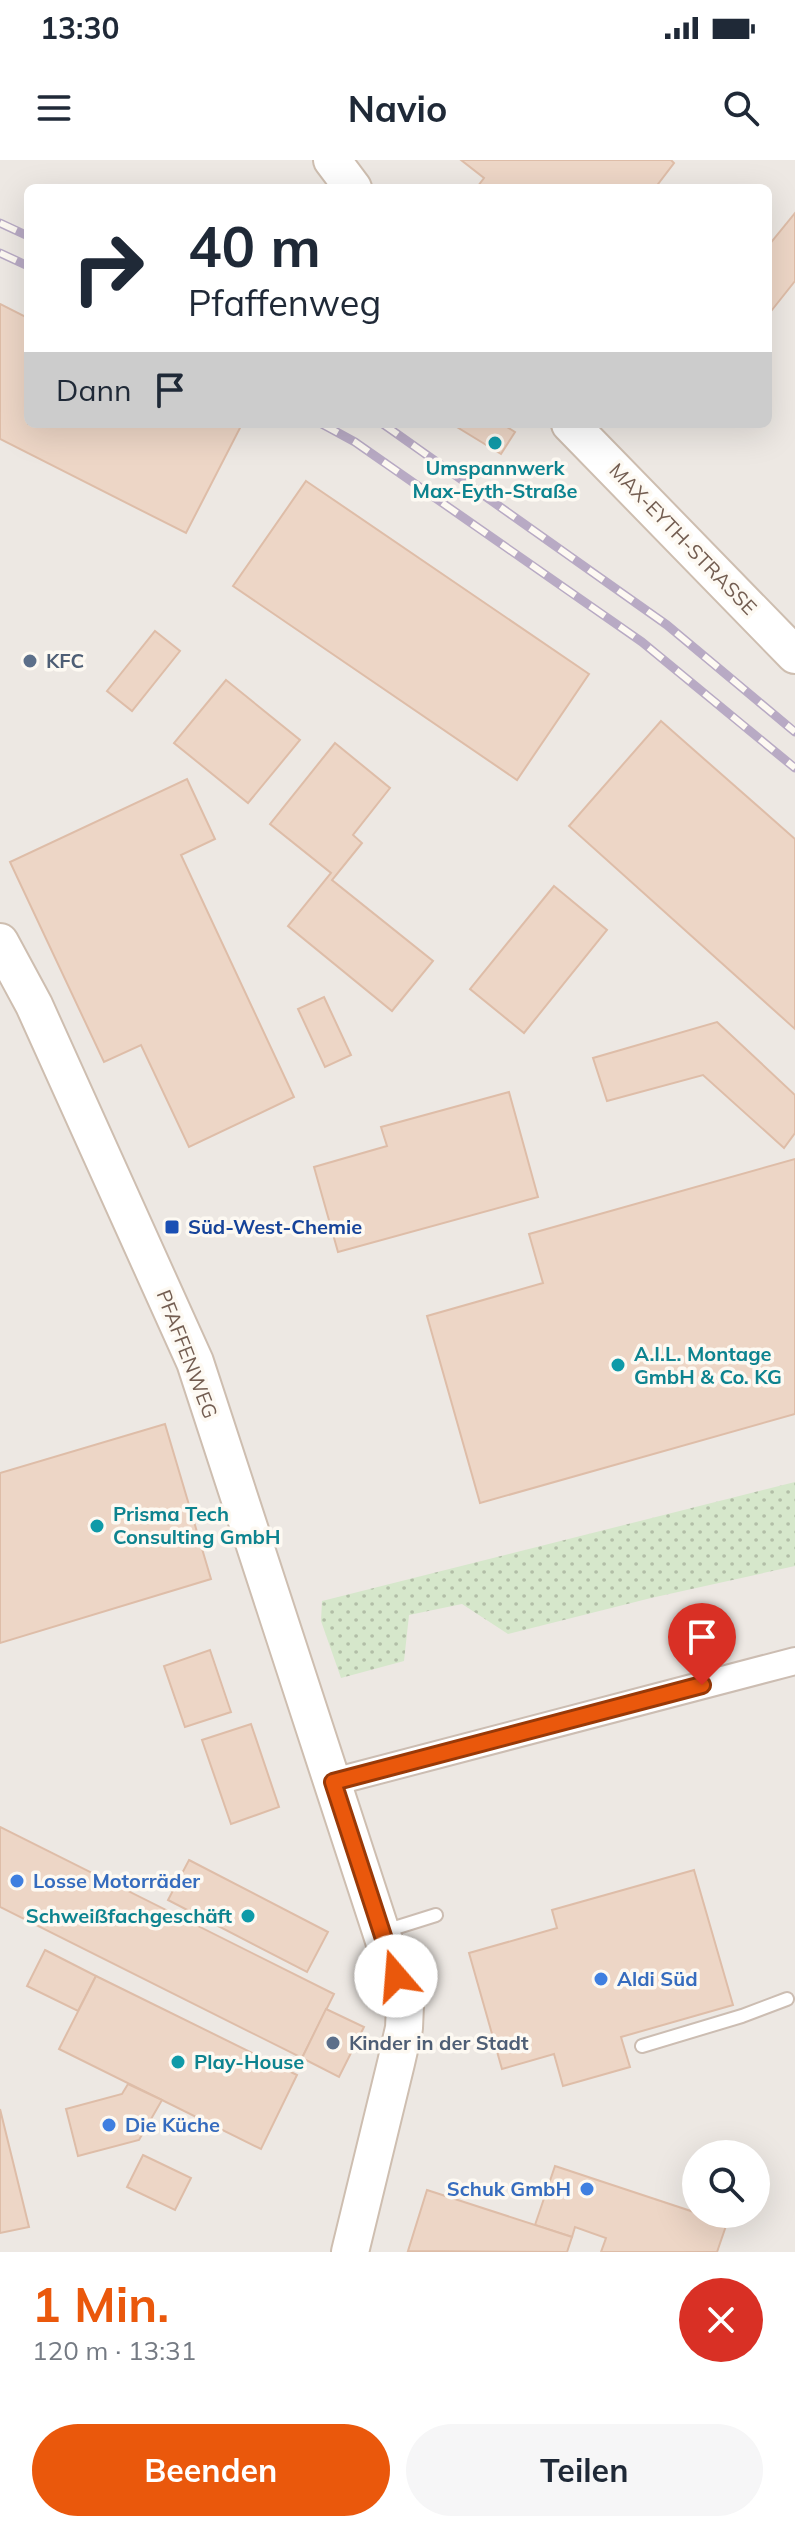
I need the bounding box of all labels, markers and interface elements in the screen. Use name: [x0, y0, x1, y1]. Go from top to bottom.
text: 13:30: [40, 9, 119, 47]
icon: menu: [32, 86, 76, 130]
text: Navio: [348, 86, 447, 131]
icon: search: [719, 86, 763, 130]
text: 40 m: [188, 211, 321, 281]
icon: right: [56, 216, 160, 320]
text: Pfaffenweg: [188, 280, 381, 325]
icon: arrive: [148, 368, 192, 412]
text: Dann: [56, 371, 132, 409]
marker: Umspannwerk Max-Eyth-Straße: [486, 434, 504, 452]
place label: Umspannwerk Max-Eyth-Straße: [413, 455, 577, 503]
street label: MAX-EYTH-STRASSE: [604, 458, 762, 620]
place label: KFC: [46, 648, 84, 673]
marker: KFC: [21, 652, 39, 670]
place label: Süd-West-Chemie: [188, 1214, 362, 1239]
marker: Süd-West-Chemie: [163, 1218, 181, 1236]
street label: PFAFFENWEG: [152, 1286, 223, 1422]
place label: A.I.L. Montage GmbH & Co. KG: [634, 1341, 782, 1389]
marker: A.I.L. Montage GmbH & Co. KG: [609, 1356, 627, 1374]
place label: Prisma Tech Consulting GmbH: [113, 1501, 281, 1549]
marker: Prisma Tech Consulting GmbH: [88, 1517, 106, 1535]
pin: [668, 1603, 736, 1685]
icon: arrive: [680, 1615, 724, 1659]
place label: Losse Motorräder: [33, 1868, 200, 1893]
marker: Losse Motorräder: [8, 1872, 26, 1890]
place label: Schweißfachgeschäft: [26, 1903, 232, 1928]
marker: Schweißfachgeschäft: [239, 1907, 257, 1925]
position arrow: [354, 1934, 438, 2018]
place label: Aldi Süd: [617, 1966, 698, 1991]
marker: Aldi Süd: [592, 1970, 610, 1988]
place label: Kinder in der Stadt: [349, 2030, 529, 2055]
marker: Kinder in der Stadt: [324, 2034, 342, 2052]
place label: Play-House: [194, 2049, 304, 2074]
marker: Play-House: [169, 2053, 187, 2071]
place label: Die Küche: [125, 2112, 220, 2137]
marker: Die Küche: [100, 2116, 118, 2134]
map controls: [682, 2140, 770, 2228]
button: search: [682, 2140, 770, 2228]
place label: Schuk GmbH: [447, 2176, 571, 2201]
marker: Schuk GmbH: [578, 2180, 596, 2198]
text: 1 Min.: [32, 2274, 169, 2334]
button: close: [679, 2278, 763, 2362]
text: 120 m · 13:31: [32, 2334, 196, 2367]
button: Beenden: [32, 2424, 390, 2516]
button: Teilen: [406, 2424, 763, 2516]

